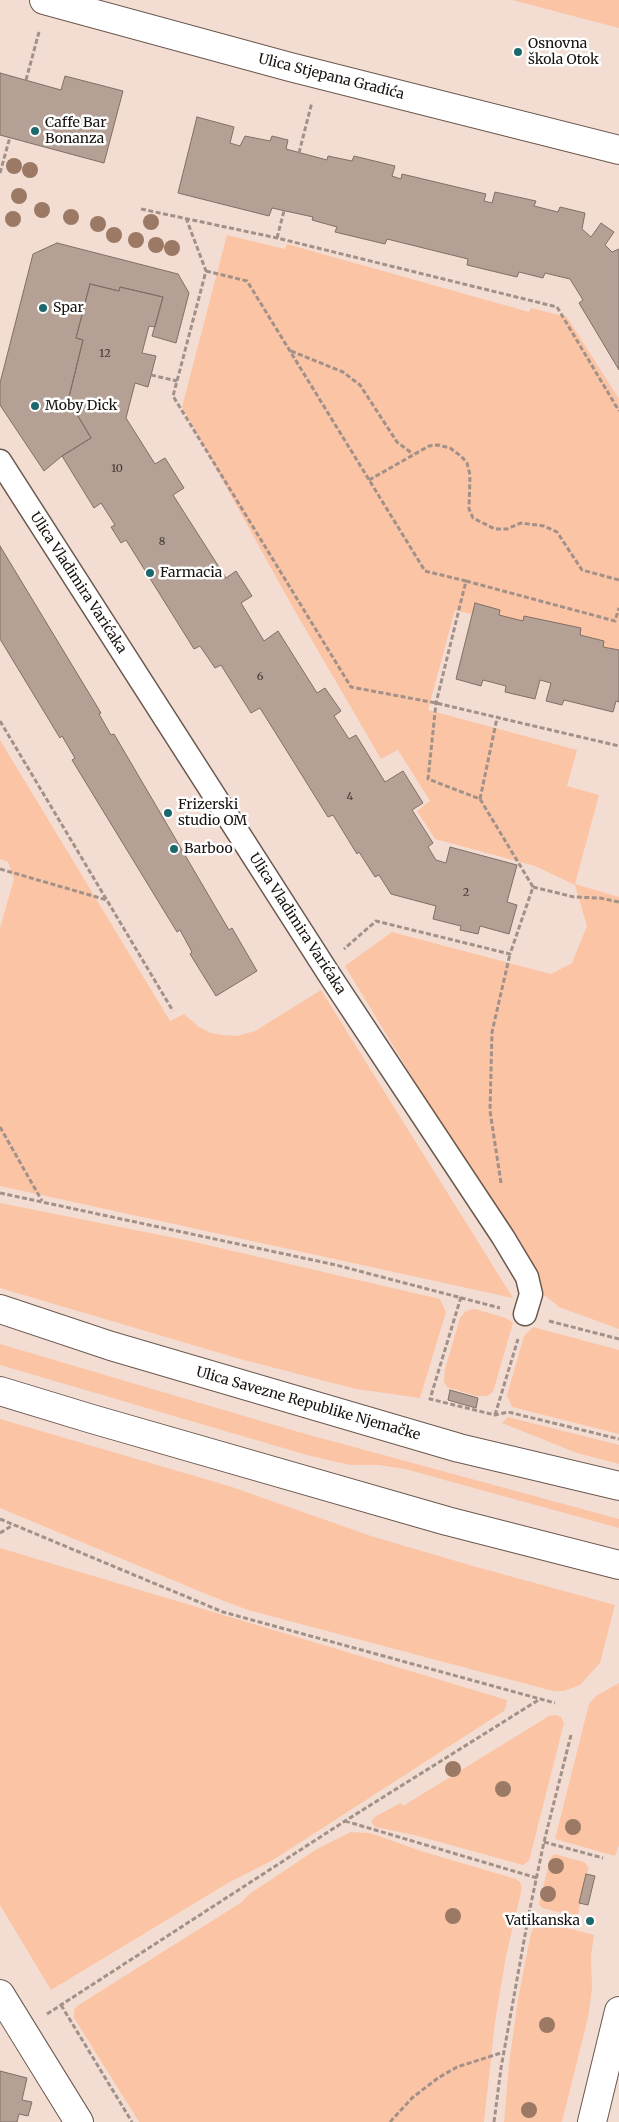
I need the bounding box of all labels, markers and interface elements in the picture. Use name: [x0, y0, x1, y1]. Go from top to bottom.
place label: Osnovna škola Otok: [528, 36, 599, 68]
marker: Osnovna škola Otok: [512, 46, 524, 58]
street label: Ulica Stjepana Gradića: [256, 51, 406, 103]
place label: Caffe Bar Bonanza: [45, 115, 107, 148]
marker: Caffe Bar Bonanza: [29, 125, 41, 137]
place label: Spar: [53, 300, 84, 316]
marker: Spar: [37, 302, 49, 314]
house number: 12: [99, 347, 111, 361]
place label: Moby Dick: [45, 398, 117, 414]
marker: Moby Dick: [29, 400, 41, 412]
house number: 10: [111, 462, 123, 476]
street label: Ulica Vladimira Varićaka: [26, 509, 130, 657]
house number: 8: [159, 535, 165, 549]
place label: Farmacia: [160, 565, 222, 581]
marker: Farmacia: [144, 567, 156, 579]
house number: 6: [257, 670, 263, 684]
house number: 4: [347, 790, 353, 804]
place label: Frizerski studio OM: [178, 797, 247, 830]
marker: Frizerski studio OM: [162, 807, 174, 819]
place label: Barboo: [184, 841, 233, 857]
marker: Barboo: [168, 843, 180, 855]
street label: Ulica Vladimira Varićaka: [245, 850, 349, 998]
house number: 2: [463, 886, 469, 900]
street label: Ulica Savezne Republike Njemačke: [194, 1364, 422, 1444]
place label: Vatikanska: [505, 1913, 580, 1929]
marker: Vatikanska: [584, 1915, 596, 1927]

